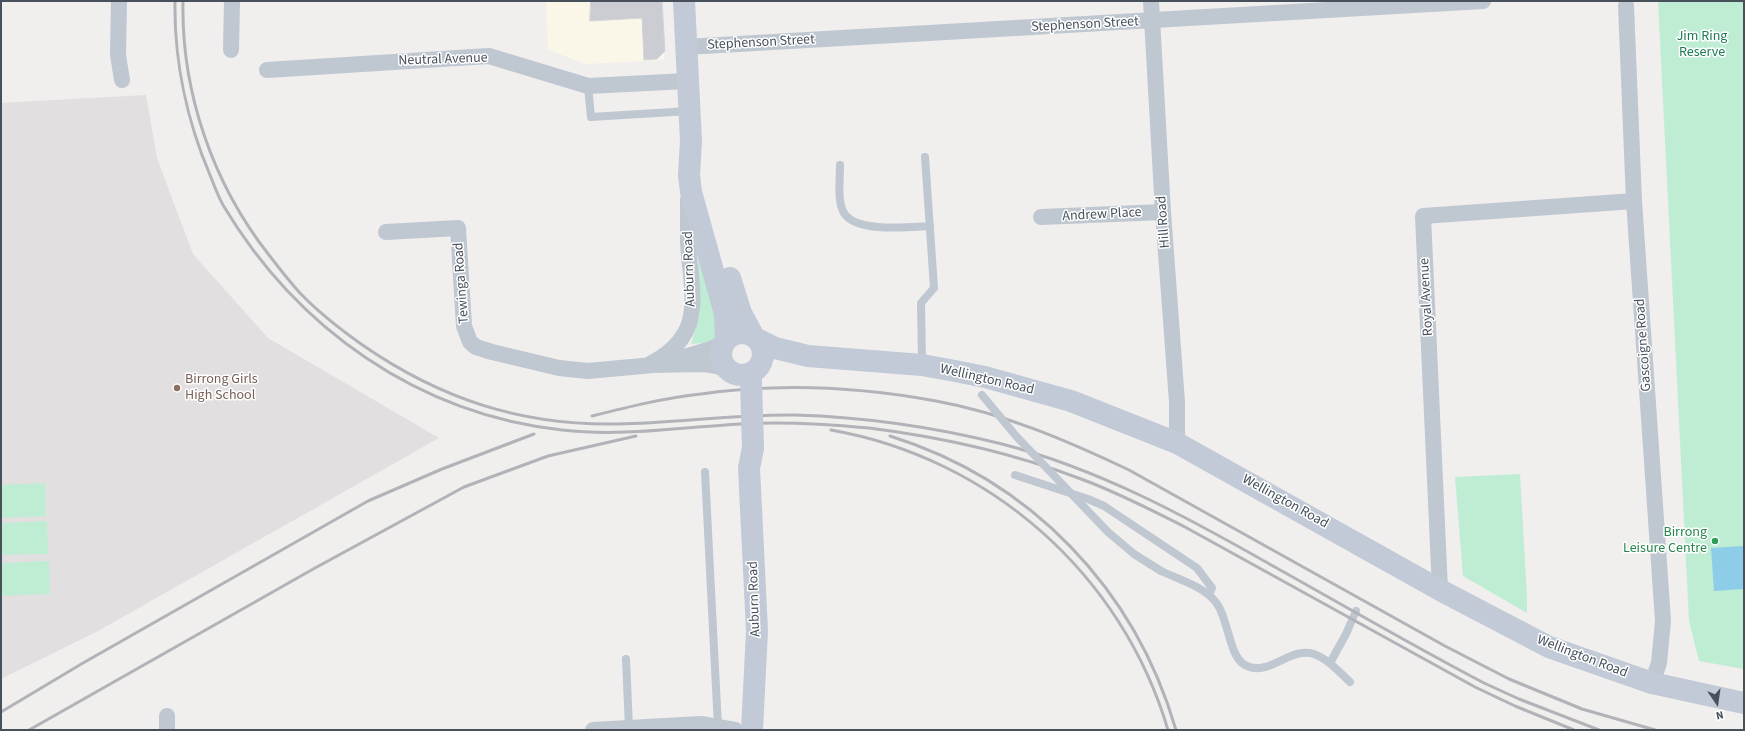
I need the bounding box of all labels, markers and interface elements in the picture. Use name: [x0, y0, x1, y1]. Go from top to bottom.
street label: Stephenson Street: [1031, 14, 1139, 36]
park label: Jim Ring Reserve: [1677, 29, 1727, 62]
street label: Stephenson Street: [707, 32, 815, 54]
street label: Neutral Avenue: [398, 50, 488, 70]
street label: Hill Road: [1154, 195, 1174, 249]
street label: Andrew Place: [1062, 205, 1142, 225]
street label: Auburn Road: [680, 231, 700, 307]
street label: Tewinga Road: [451, 242, 473, 324]
street label: Royal Avenue: [1417, 258, 1437, 336]
street label: Gascoigne Road: [1632, 298, 1656, 392]
street label: Wellington Road: [938, 361, 1036, 399]
place label: Birrong Girls High School: [185, 372, 258, 404]
marker: Birrong Girls High School: [172, 383, 182, 393]
street label: Wellington Road: [1239, 471, 1331, 533]
place label: Birrong Leisure Centre: [1623, 525, 1707, 558]
marker: Birrong Leisure Centre: [1710, 536, 1720, 546]
street label: Auburn Road: [745, 561, 765, 637]
street label: Wellington Road: [1534, 632, 1630, 682]
north arrow: [1697, 683, 1737, 723]
text: N: [1715, 707, 1725, 723]

